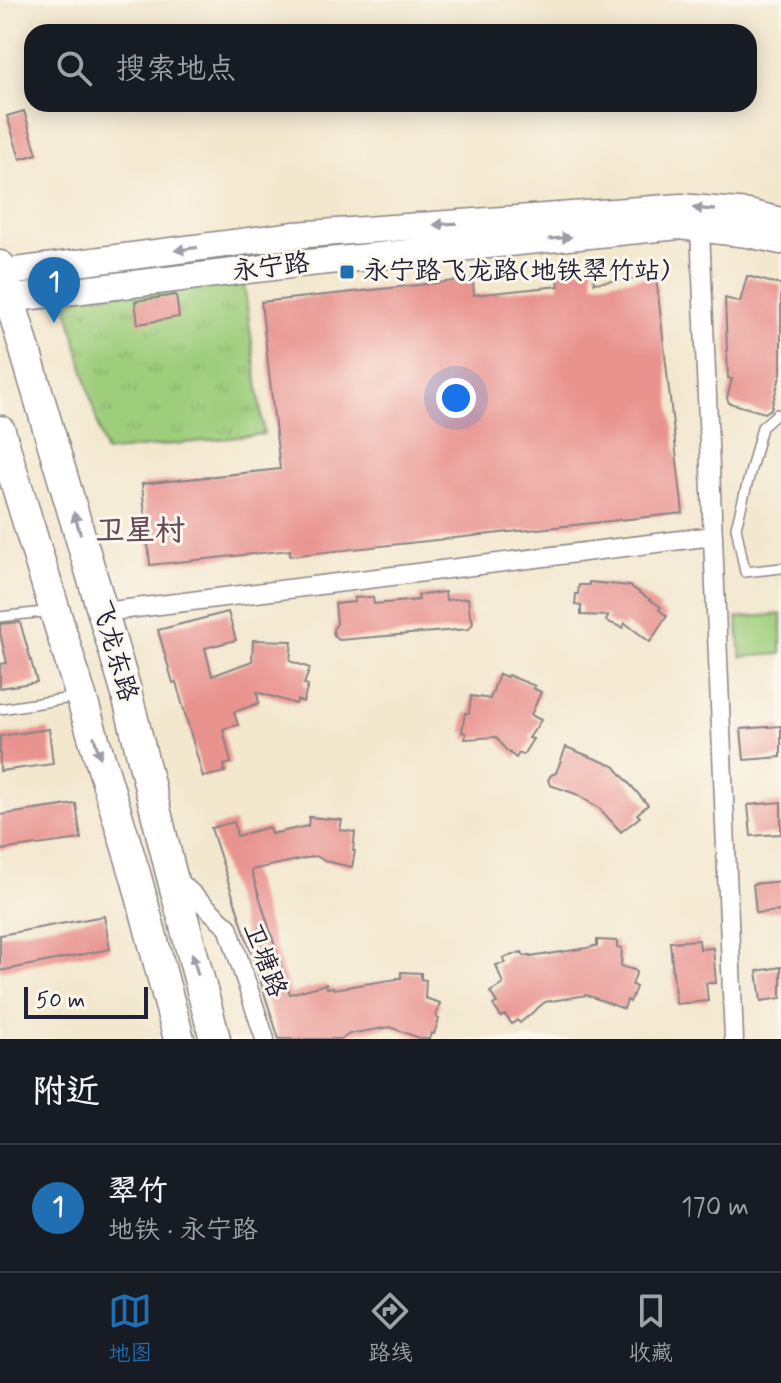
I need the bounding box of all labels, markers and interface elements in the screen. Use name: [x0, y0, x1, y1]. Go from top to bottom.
search box: [24, 24, 757, 112]
icon: search: [52, 46, 96, 90]
text: 搜索地点: [116, 50, 236, 89]
one-way arrow: [691, 203, 716, 216]
one-way arrow: [432, 218, 457, 231]
one-way arrow: [548, 231, 573, 244]
one-way arrow: [173, 243, 198, 256]
street label: 永宁路: [230, 246, 312, 290]
place label: 永宁路飞龙路(地铁翠竹站): [363, 255, 669, 289]
pin: 1: [28, 257, 80, 323]
marker: 永宁路飞龙路(地铁翠竹站): [338, 263, 356, 281]
your location: [436, 378, 476, 418]
one-way arrow: [70, 511, 83, 535]
district label: 卫星村: [95, 512, 185, 551]
street label: 飞龙东路: [83, 596, 145, 706]
one-way arrow: [91, 735, 104, 759]
street label: 卫塘路: [234, 917, 294, 1003]
one-way arrow: [188, 951, 200, 976]
scale bar: [24, 983, 148, 1019]
text: 50 m: [36, 987, 85, 1015]
text: 附近: [32, 1070, 100, 1115]
text: 翠竹: [108, 1172, 168, 1211]
text: 1: [52, 1191, 64, 1225]
text: 170 m: [681, 1191, 749, 1225]
text: 地铁 · 永宁路: [108, 1214, 258, 1248]
tab: 地图: [108, 1289, 152, 1368]
tab: 路线: [368, 1289, 413, 1368]
tab: 收藏: [629, 1289, 673, 1368]

